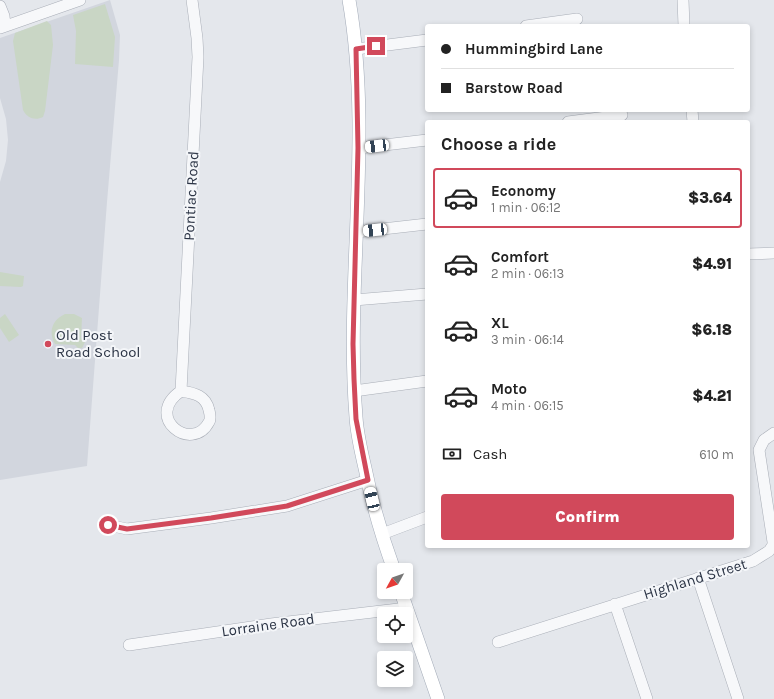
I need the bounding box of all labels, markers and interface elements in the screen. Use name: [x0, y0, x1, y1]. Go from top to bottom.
route end: [367, 37, 385, 55]
text: Hummingbird Lane: [465, 40, 603, 58]
text: Barstow Road: [465, 79, 563, 97]
text: Choose a ride: [441, 133, 556, 155]
car: [364, 139, 390, 153]
street label: Pontiac Road: [180, 151, 202, 241]
icon: car: [443, 180, 479, 216]
text: Economy: [491, 182, 556, 200]
text: $3.64: [688, 189, 732, 207]
text: 1 min · 06:12: [491, 200, 561, 215]
car: [362, 223, 388, 237]
icon: car: [443, 246, 479, 282]
text: Comfort: [491, 248, 549, 266]
text: $4.91: [692, 255, 732, 273]
text: 2 min · 06:13: [491, 266, 564, 281]
icon: car: [443, 312, 479, 348]
text: XL: [491, 314, 509, 332]
text: $6.18: [691, 321, 732, 339]
place label: Old Post Road School: [56, 326, 141, 361]
text: 3 min · 06:14: [491, 332, 564, 347]
marker: Old Post Road School: [43, 339, 53, 349]
icon: car: [443, 378, 479, 414]
text: Moto: [491, 380, 527, 398]
text: $4.21: [692, 387, 732, 405]
text: 4 min · 06:15: [491, 398, 564, 413]
icon: cash: [441, 443, 463, 465]
text: Cash: [473, 445, 507, 463]
text: 610 m: [699, 447, 734, 462]
car: [363, 486, 381, 512]
button: Confirm: [441, 494, 734, 540]
route start: [99, 516, 117, 534]
street label: Highland Street: [641, 555, 749, 603]
north arrow: [377, 563, 413, 599]
map controls: [377, 563, 413, 687]
button: locate: [377, 607, 413, 643]
street label: Lorraine Road: [220, 610, 316, 640]
button: layers: [377, 651, 413, 687]

